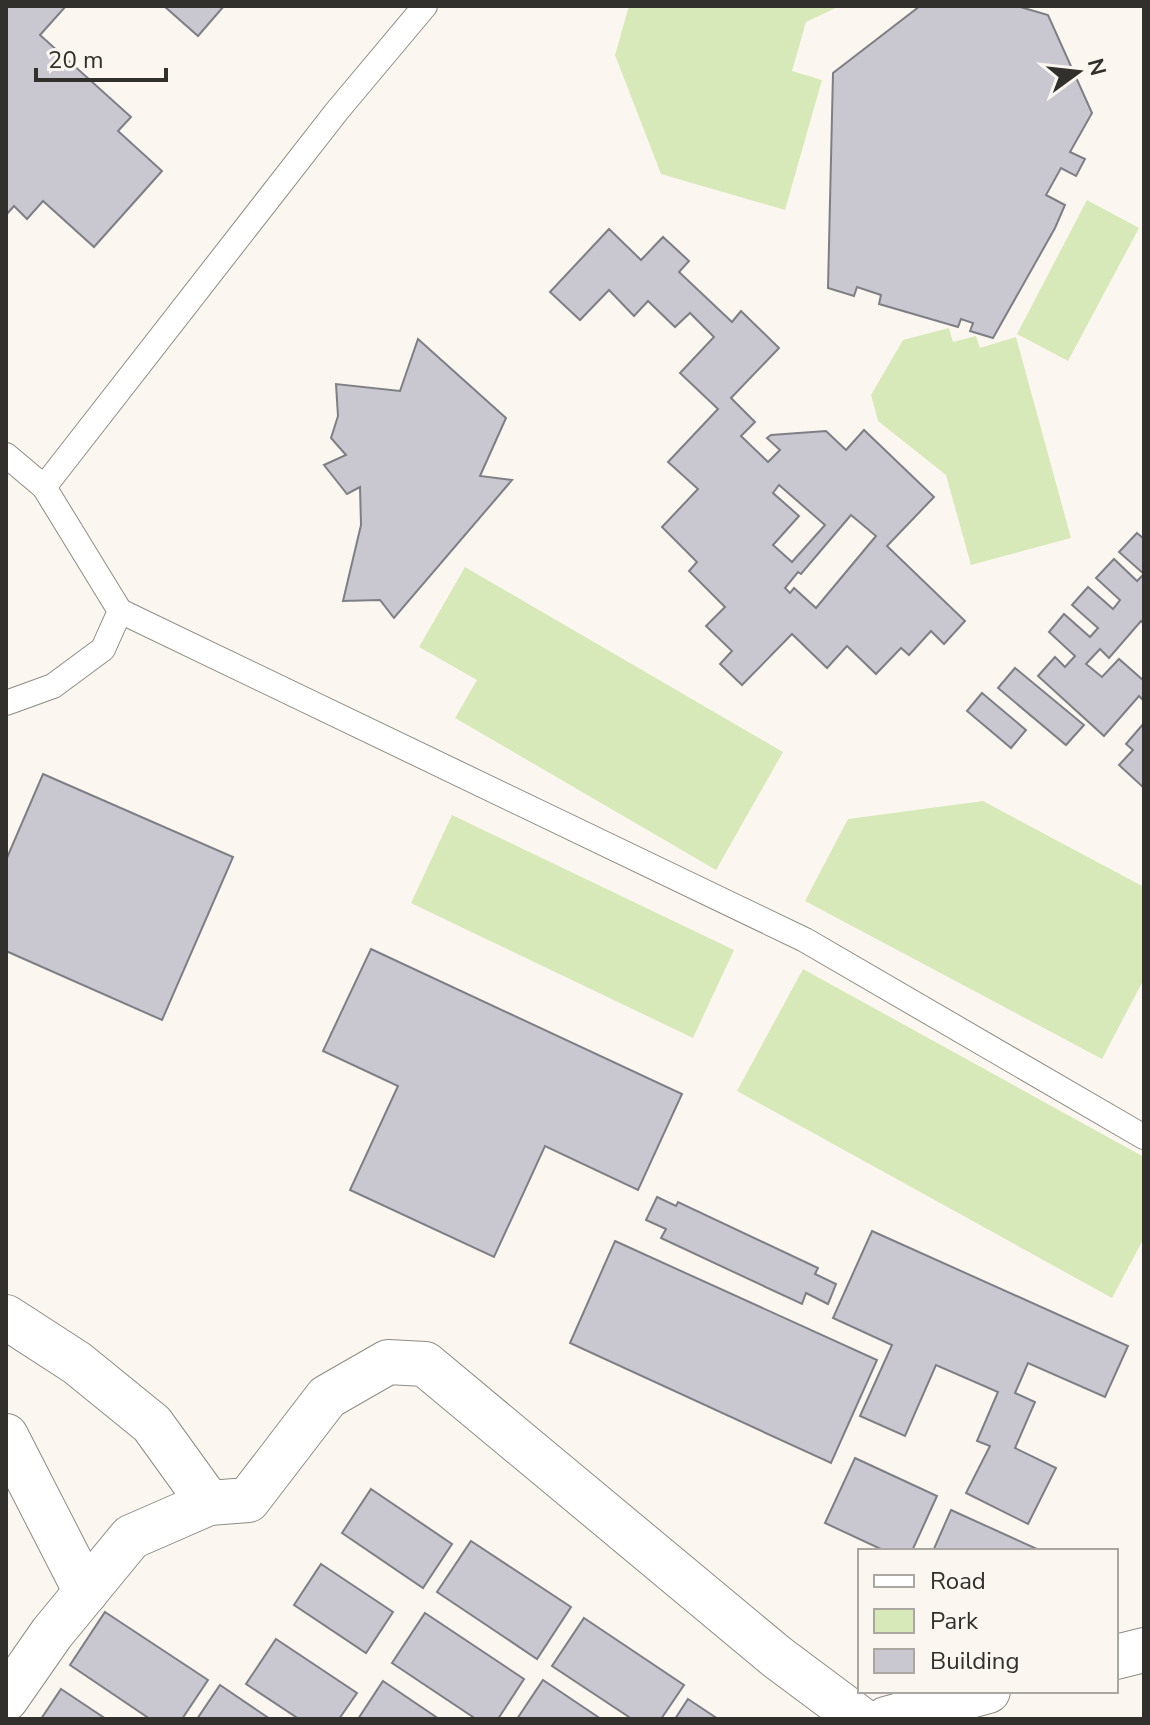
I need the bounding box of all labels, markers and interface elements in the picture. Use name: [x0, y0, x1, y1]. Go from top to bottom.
scale bar: [36, 32, 166, 82]
north arrow: [1038, 32, 1118, 112]
text: 20 m: [48, 44, 104, 76]
text: N: [1080, 55, 1113, 79]
legend: [858, 1549, 1118, 1693]
text: Road: [930, 1565, 986, 1597]
text: Park: [930, 1605, 979, 1637]
text: Building: [930, 1645, 1020, 1677]

